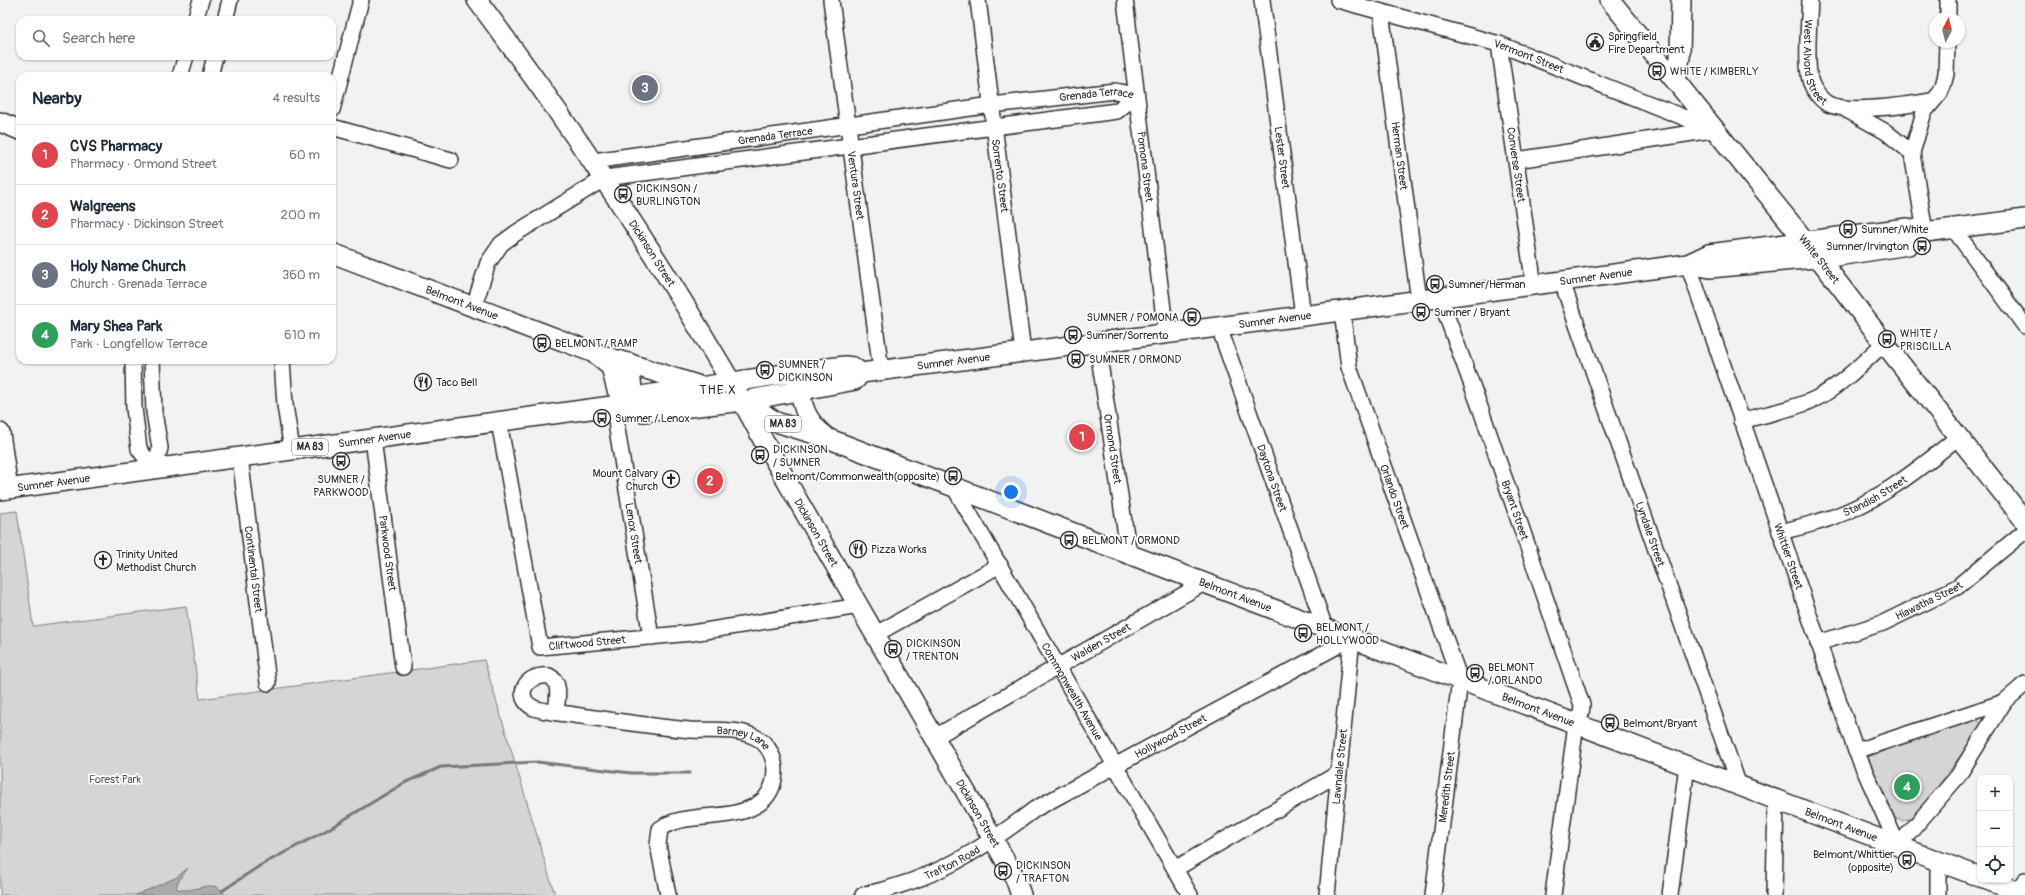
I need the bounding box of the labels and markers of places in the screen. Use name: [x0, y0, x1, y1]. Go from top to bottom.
place label: Springfield Fire Department: [1608, 30, 1685, 56]
public building icon: Springfield Fire Department: [1585, 32, 1605, 52]
bus stop icon: WHITE / KIMBERLY: [1647, 61, 1667, 81]
place label: WHITE / KIMBERLY: [1670, 65, 1759, 78]
pin: 3: [632, 73, 658, 103]
place label: DICKINSON / BURLINGTON: [636, 182, 700, 208]
bus stop icon: DICKINSON / BURLINGTON: [613, 184, 633, 204]
bus stop icon: Sumner/White: [1838, 219, 1858, 239]
place label: Sumner/White: [1861, 223, 1929, 236]
bus stop icon: Sumner/Irvington: [1912, 236, 1932, 256]
place label: Sumner/Irvington: [1826, 240, 1909, 253]
bus stop icon: Sumner/Herman: [1425, 274, 1445, 294]
place label: Sumner/Herman: [1448, 278, 1526, 291]
bus stop icon: Sumner / Bryant: [1411, 302, 1431, 322]
place label: Sumner / Bryant: [1434, 306, 1510, 319]
bus stop icon: SUMNER / POMONA: [1182, 307, 1202, 327]
place label: SUMNER / POMONA: [1087, 311, 1179, 324]
bus stop icon: Sumner/Sorrento: [1063, 325, 1083, 345]
place label: WHITE / PRISCILLA: [1900, 327, 1951, 353]
place label: Sumner/Sorrento: [1086, 329, 1169, 342]
bus stop icon: WHITE / PRISCILLA: [1877, 329, 1897, 349]
bus stop icon: BELMONT / RAMP: [532, 333, 552, 353]
place label: BELMONT / RAMP: [555, 337, 638, 350]
bus stop icon: SUMNER / ORMOND: [1066, 349, 1086, 369]
place label: SUMNER / ORMOND: [1089, 353, 1182, 366]
place label: SUMNER / DICKINSON: [778, 358, 833, 384]
bus stop icon: SUMNER / DICKINSON: [755, 360, 775, 380]
restaurant icon: Taco Bell: [413, 372, 433, 392]
place label: Taco Bell: [436, 376, 477, 389]
bus stop icon: Sumner / Lenox: [592, 408, 612, 428]
place label: Sumner / Lenox: [615, 412, 690, 425]
pin: 1: [1069, 422, 1095, 452]
place label: DICKINSON / SUMNER: [773, 443, 828, 469]
bus stop icon: DICKINSON / SUMNER: [750, 445, 770, 465]
bus stop icon: SUMNER / PARKWOOD: [331, 451, 351, 471]
pin: 2: [697, 466, 723, 496]
bus stop icon: Belmont/Commonwealth(opposite): [943, 466, 963, 486]
place label: Mount Calvary Church: [592, 467, 658, 493]
church icon: Mount Calvary Church: [661, 469, 681, 489]
place label: Belmont/Commonwealth(opposite): [775, 470, 940, 483]
place label: SUMNER / PARKWOOD: [313, 473, 369, 499]
bus stop icon: BELMONT / ORMOND: [1059, 530, 1079, 550]
place label: BELMONT / ORMOND: [1082, 534, 1180, 547]
restaurant icon: Pizza Works: [848, 539, 868, 559]
place label: Pizza Works: [871, 543, 927, 556]
place label: Trinity United Methodist Church: [116, 548, 196, 574]
church icon: Trinity United Methodist Church: [93, 550, 113, 570]
place label: BELMONT / HOLLYWOOD: [1316, 621, 1379, 647]
bus stop icon: BELMONT / HOLLYWOOD: [1293, 623, 1313, 643]
place label: DICKINSON / TRENTON: [906, 637, 961, 663]
bus stop icon: DICKINSON / TRENTON: [883, 639, 903, 659]
place label: BELMONT / ORLANDO: [1488, 661, 1542, 687]
bus stop icon: BELMONT / ORLANDO: [1465, 663, 1485, 683]
bus stop icon: Belmont/Bryant: [1600, 713, 1620, 733]
place label: Belmont/Bryant: [1623, 717, 1698, 730]
pin: 4: [1894, 772, 1920, 802]
place label: Belmont/Whittier (opposite): [1813, 848, 1894, 874]
bus stop icon: Belmont/Whittier (opposite): [1897, 850, 1917, 870]
place label: DICKINSON / TRAFTON: [1016, 859, 1071, 885]
bus stop icon: DICKINSON / TRAFTON: [993, 861, 1013, 881]

